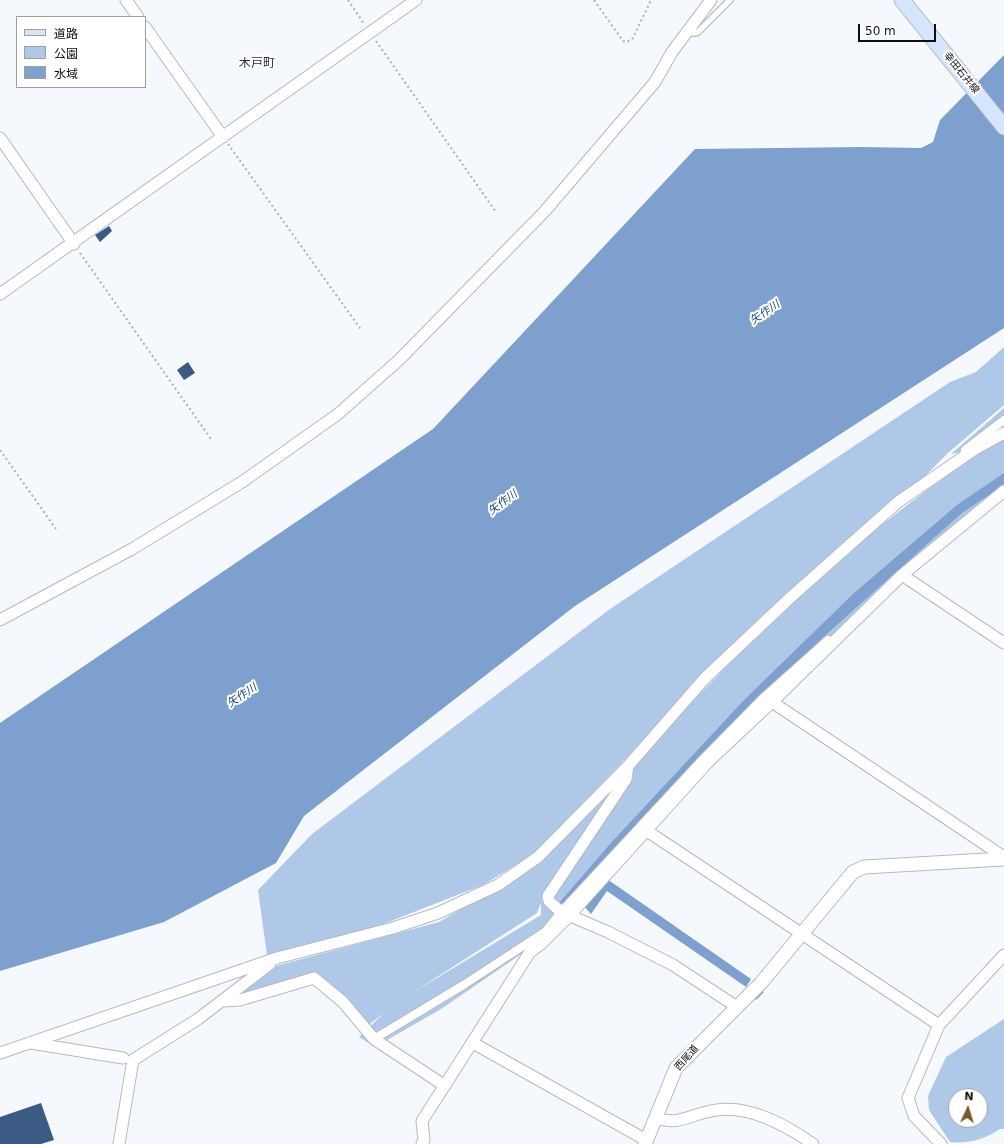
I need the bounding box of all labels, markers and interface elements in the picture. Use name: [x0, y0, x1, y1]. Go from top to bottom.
legend: [16, 16, 146, 88]
scale bar: [860, 16, 938, 42]
text: 50 m: [865, 24, 896, 38]
text: 道路: [54, 27, 78, 41]
text: 公園: [54, 47, 78, 61]
street label: 幸田石井線: [941, 50, 981, 96]
district label: 木戸町: [239, 57, 275, 71]
text: 水域: [54, 67, 78, 81]
water label: 矢作川: [748, 298, 782, 328]
water label: 矢作川: [486, 488, 520, 518]
water label: 矢作川: [225, 681, 259, 711]
street label: 西尾道: [673, 1043, 701, 1073]
north arrow: [948, 1088, 988, 1128]
text: N: [964, 1090, 974, 1103]

